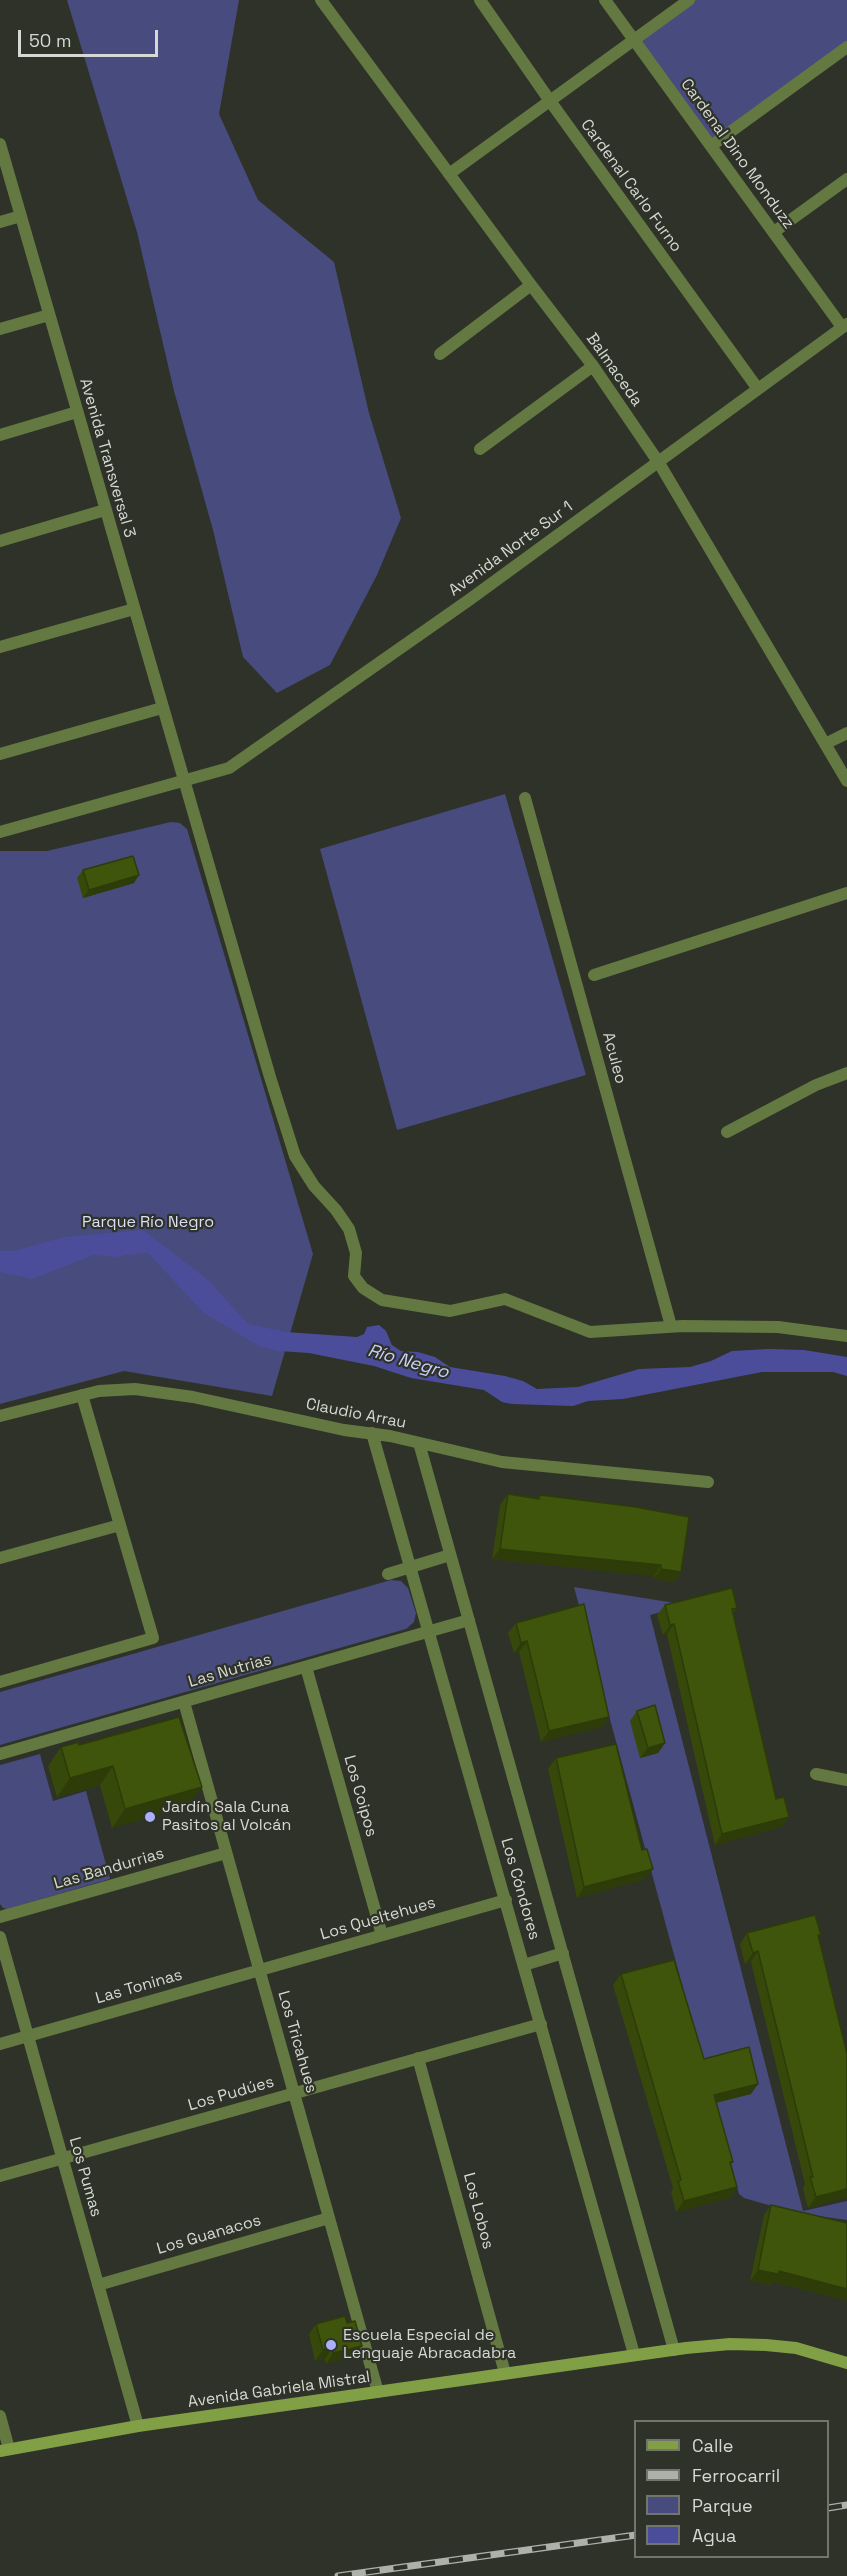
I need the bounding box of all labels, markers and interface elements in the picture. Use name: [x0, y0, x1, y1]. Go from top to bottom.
scale bar: [21, 18, 160, 56]
text: 50 m: [29, 29, 71, 52]
street label: Cardenal Dino Monduzz: [676, 75, 798, 233]
street label: Cardenal Carlo Furno: [576, 116, 686, 256]
street label: Balmaceda: [582, 330, 646, 410]
street label: Avenida Transversal 3: [75, 376, 139, 540]
street label: Avenida Norte Sur 1: [445, 498, 577, 600]
street label: Aculeo: [598, 1030, 630, 1086]
park label: Parque Río Negro: [82, 1213, 214, 1233]
water label: Río Negro: [365, 1340, 451, 1384]
street label: Claudio Arrau: [304, 1395, 408, 1433]
street label: Las Nutrias: [186, 1650, 274, 1692]
street label: Los Coipos: [339, 1753, 381, 1839]
place label: Jardín Sala Cuna Pasitos al Volcán: [162, 1798, 291, 1836]
marker: Jardín Sala Cuna Pasitos al Volcán: [143, 1810, 157, 1824]
street label: Los Cóndores: [496, 1836, 544, 1942]
street label: Las Bandurrias: [52, 1844, 166, 1894]
street label: Los Queltehues: [318, 1893, 438, 1945]
street label: Las Toninas: [93, 1965, 185, 2009]
street label: Los Tricahues: [273, 1989, 321, 2095]
street label: Los Pudúes: [186, 2073, 276, 2115]
street label: Los Pumas: [64, 2135, 106, 2219]
street label: Los Lobos: [459, 2171, 497, 2251]
street label: Los Guanacos: [155, 2211, 263, 2259]
place label: Escuela Especial de Lenguaje Abracadabra: [343, 2326, 516, 2364]
marker: Escuela Especial de Lenguaje Abracadabra: [324, 2338, 338, 2352]
street label: Avenida Gabriela Mistral: [187, 2368, 371, 2412]
legend: [634, 2420, 829, 2558]
text: Calle: [692, 2434, 733, 2457]
text: Ferrocarril: [692, 2464, 780, 2487]
text: Parque: [692, 2494, 753, 2517]
text: Agua: [692, 2524, 736, 2547]

